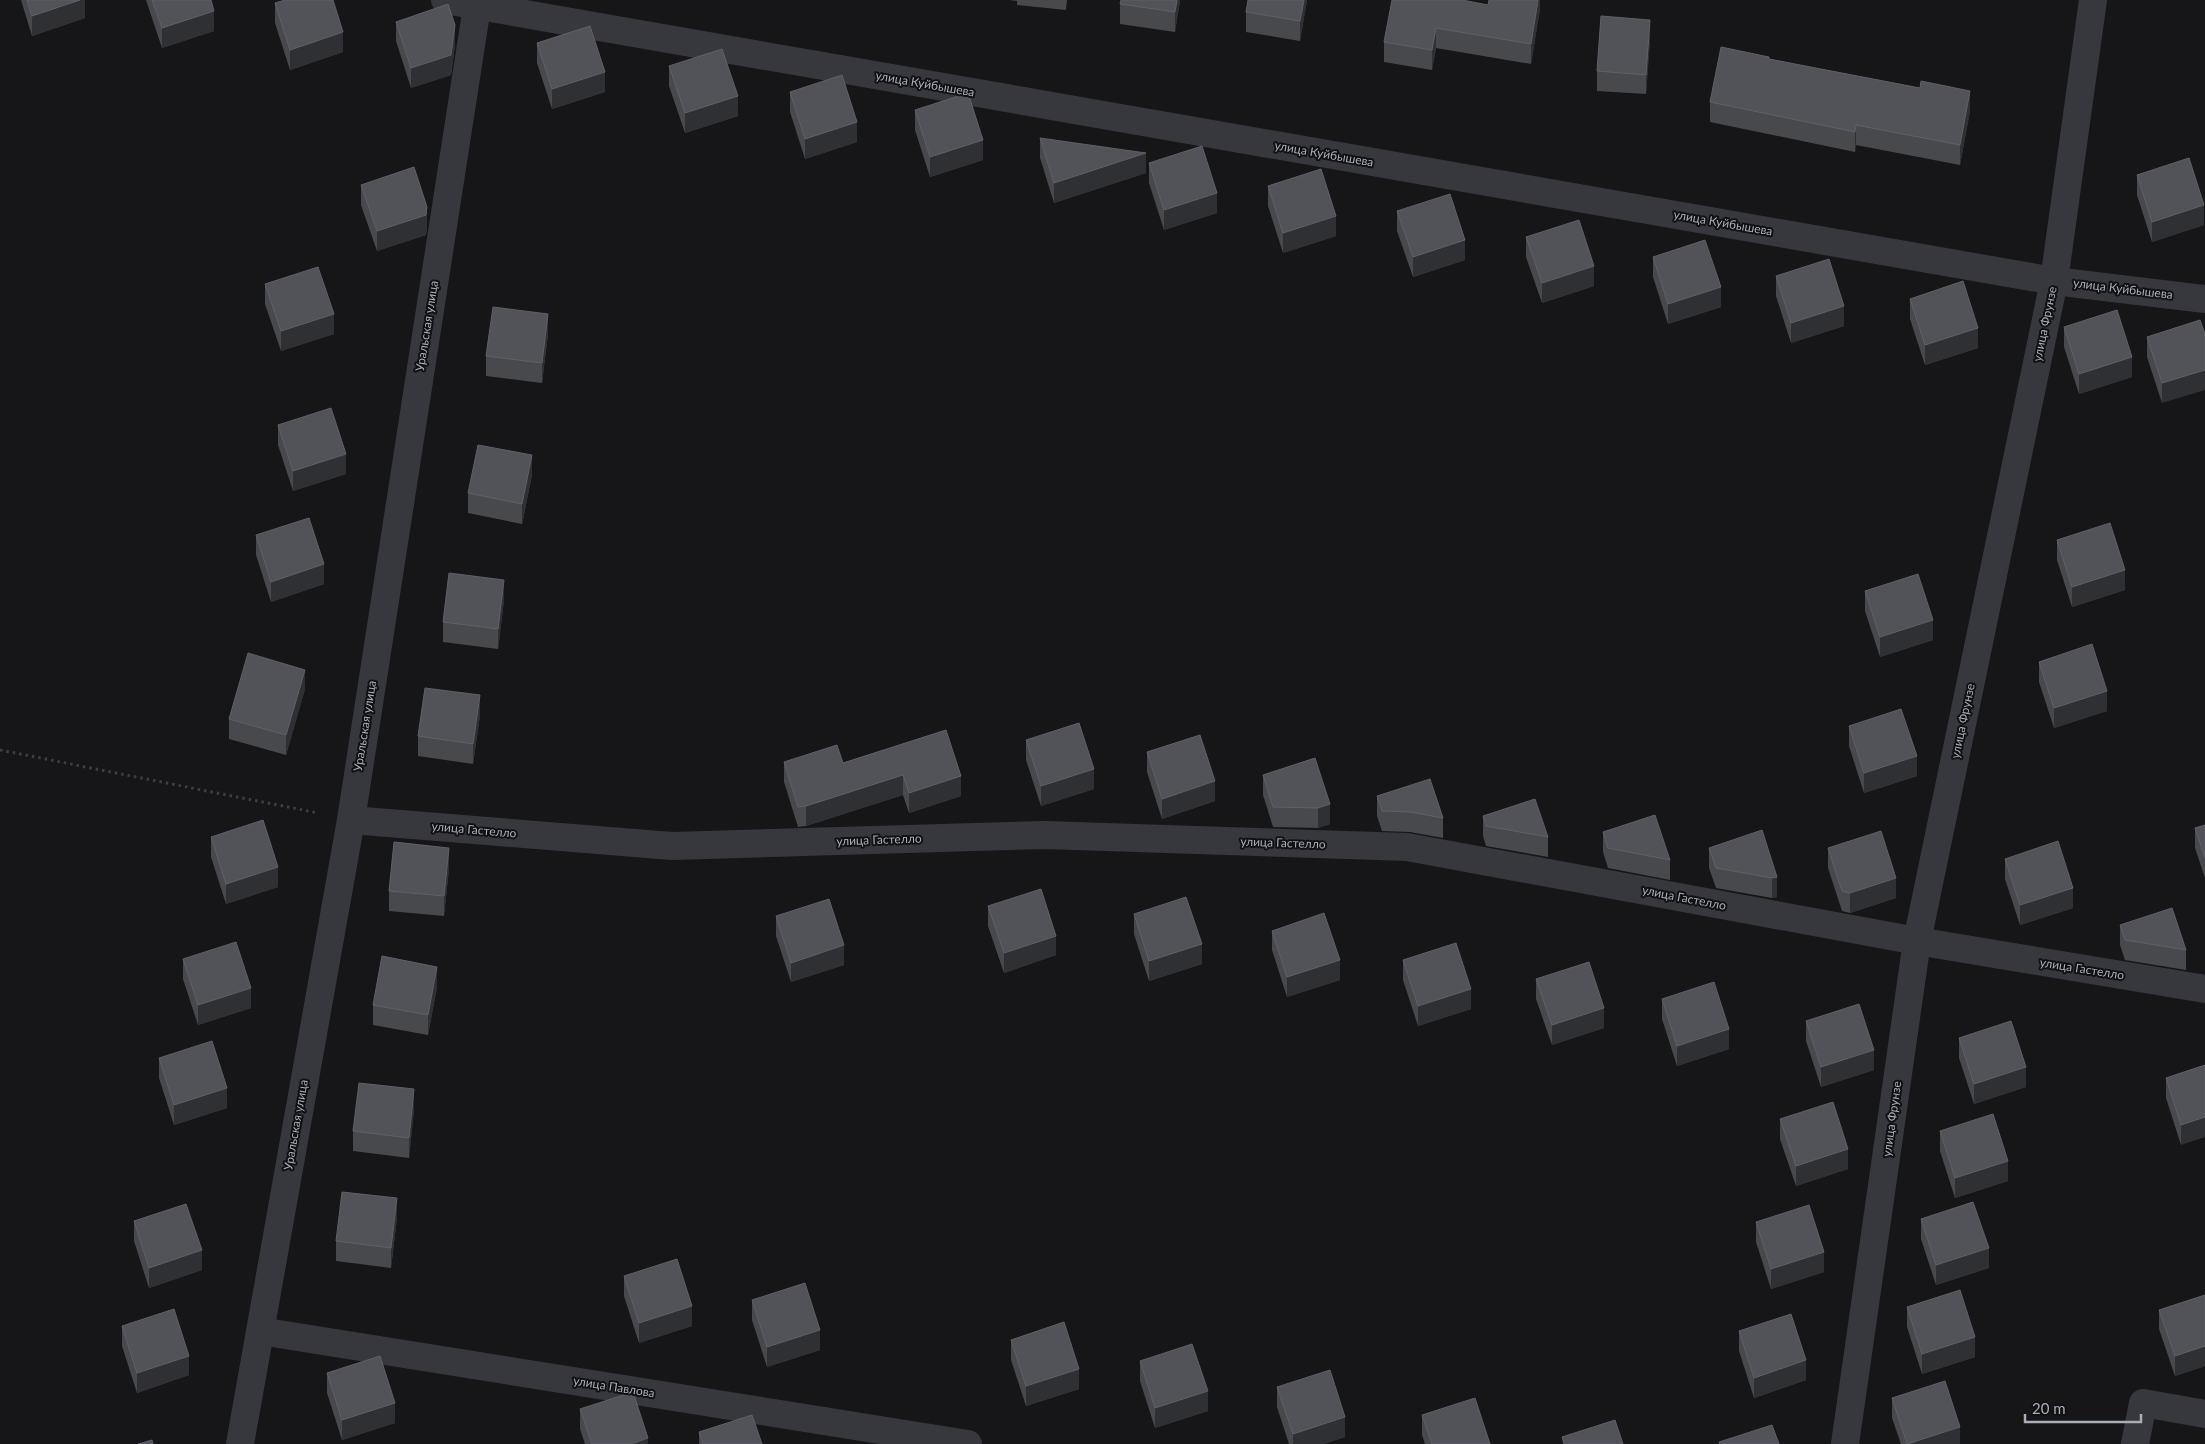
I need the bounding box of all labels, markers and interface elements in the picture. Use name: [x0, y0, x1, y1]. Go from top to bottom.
street label: улица Куйбышева: [874, 67, 976, 100]
street label: улица Куйбышева: [1273, 137, 1375, 170]
street label: улица Куйбышева: [1672, 206, 1774, 239]
street label: улица Куйбышева: [2072, 275, 2174, 302]
street label: Уральская улица: [412, 279, 441, 372]
street label: улица Фрунзе: [2029, 285, 2060, 363]
street label: Уральская улица: [350, 679, 379, 772]
street label: улица Фрунзе: [1947, 682, 1978, 760]
street label: улица Гастелло: [431, 818, 517, 841]
street label: улица Гастелло: [836, 831, 922, 848]
street label: улица Гастелло: [1240, 834, 1326, 851]
street label: улица Гастелло: [1641, 882, 1728, 913]
street label: улица Гастелло: [2039, 954, 2126, 983]
street label: Уральская улица: [280, 1078, 311, 1171]
street label: улица Фрунзе: [1879, 1080, 1904, 1158]
street label: улица Павлова: [572, 1373, 656, 1400]
scale bar: [2025, 1392, 2141, 1424]
text: 20 m: [2032, 1399, 2066, 1417]

